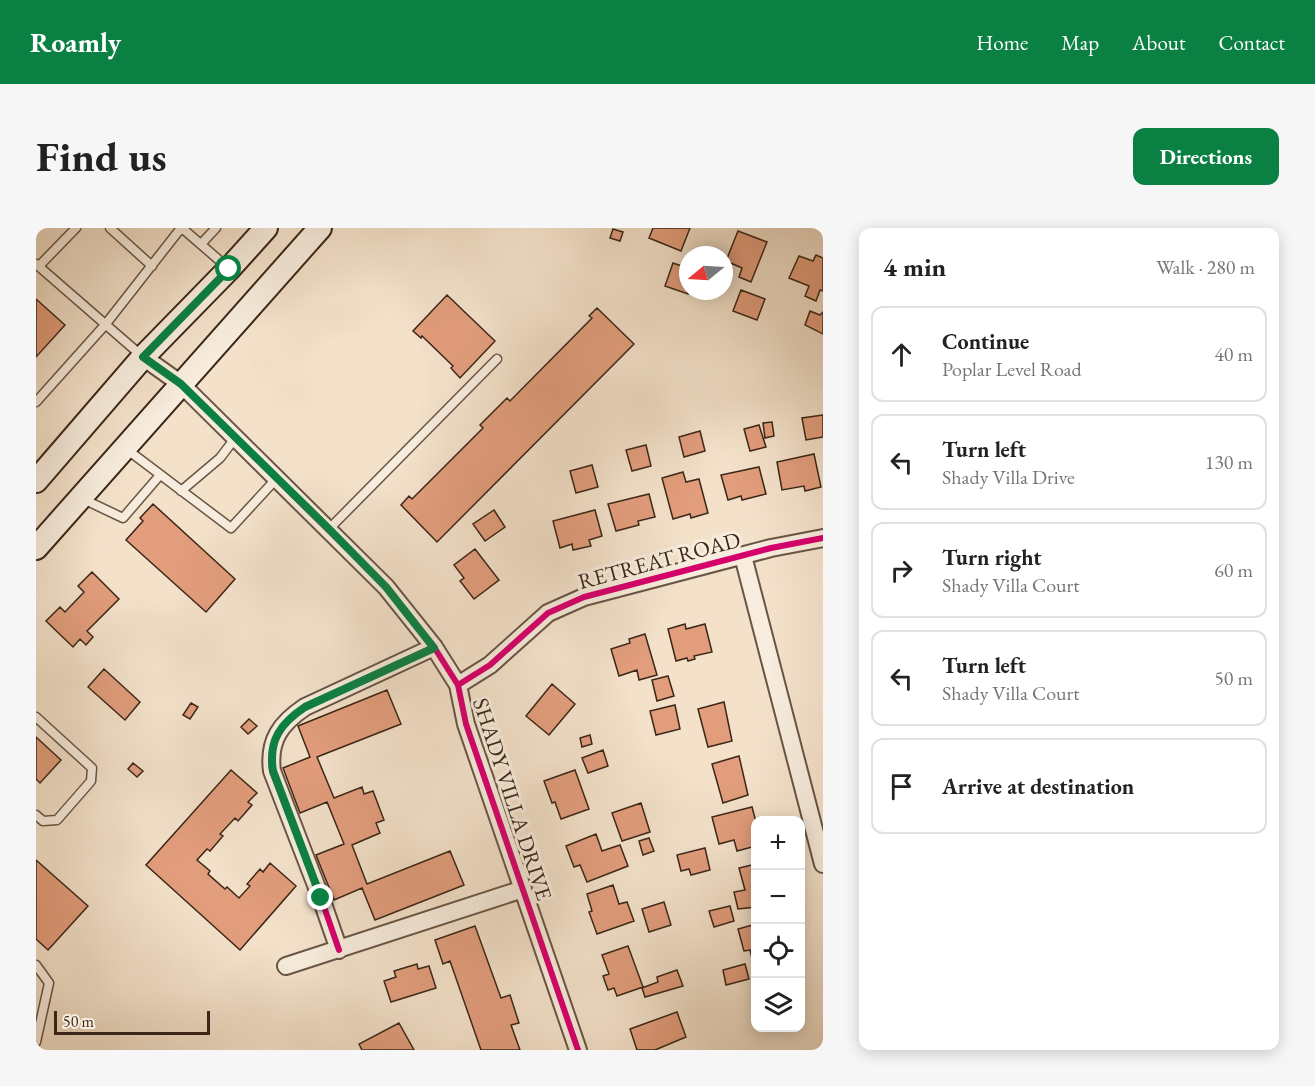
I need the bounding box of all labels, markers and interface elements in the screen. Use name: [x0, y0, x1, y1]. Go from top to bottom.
text: Roamly: [30, 24, 121, 60]
text: Home: [976, 29, 1028, 56]
text: Map: [1061, 29, 1099, 56]
text: About: [1132, 29, 1185, 56]
text: Contact: [1218, 29, 1285, 56]
button: Directions: [1133, 128, 1279, 185]
text: Find us: [36, 129, 167, 184]
north arrow: [679, 246, 733, 300]
text: 4 min: [883, 250, 946, 284]
text: Walk · 280 m: [1156, 254, 1255, 280]
route start: [215, 255, 241, 281]
text: Continue: [942, 327, 1029, 356]
icon: ahead: [885, 338, 918, 371]
text: 40 m: [1214, 341, 1253, 367]
text: Poplar Level Road: [942, 356, 1082, 382]
text: Turn left: [942, 435, 1026, 464]
icon: left: [885, 446, 918, 479]
text: 130 m: [1205, 449, 1253, 475]
text: Shady Villa Drive: [942, 464, 1075, 490]
street label: RETREAT ROAD: [575, 525, 743, 596]
text: Turn right: [942, 543, 1041, 572]
icon: right: [885, 554, 918, 587]
text: 60 m: [1214, 557, 1253, 583]
text: Shady Villa Court: [942, 572, 1080, 598]
text: Turn left: [942, 651, 1026, 680]
icon: left: [885, 662, 918, 695]
text: 50 m: [1214, 665, 1253, 691]
text: Shady Villa Court: [942, 680, 1080, 706]
street label: SHADY VILLA DRIVE: [466, 694, 559, 904]
icon: arrive: [885, 770, 918, 803]
text: Arrive at destination: [942, 772, 1134, 801]
map controls: [751, 816, 805, 1032]
button: +: [751, 816, 805, 870]
button: −: [751, 870, 805, 924]
route end: [307, 884, 333, 910]
button: locate: [751, 924, 805, 978]
button: layers: [751, 978, 805, 1032]
scale bar: [54, 1008, 210, 1036]
text: 50 m: [63, 1011, 94, 1032]

